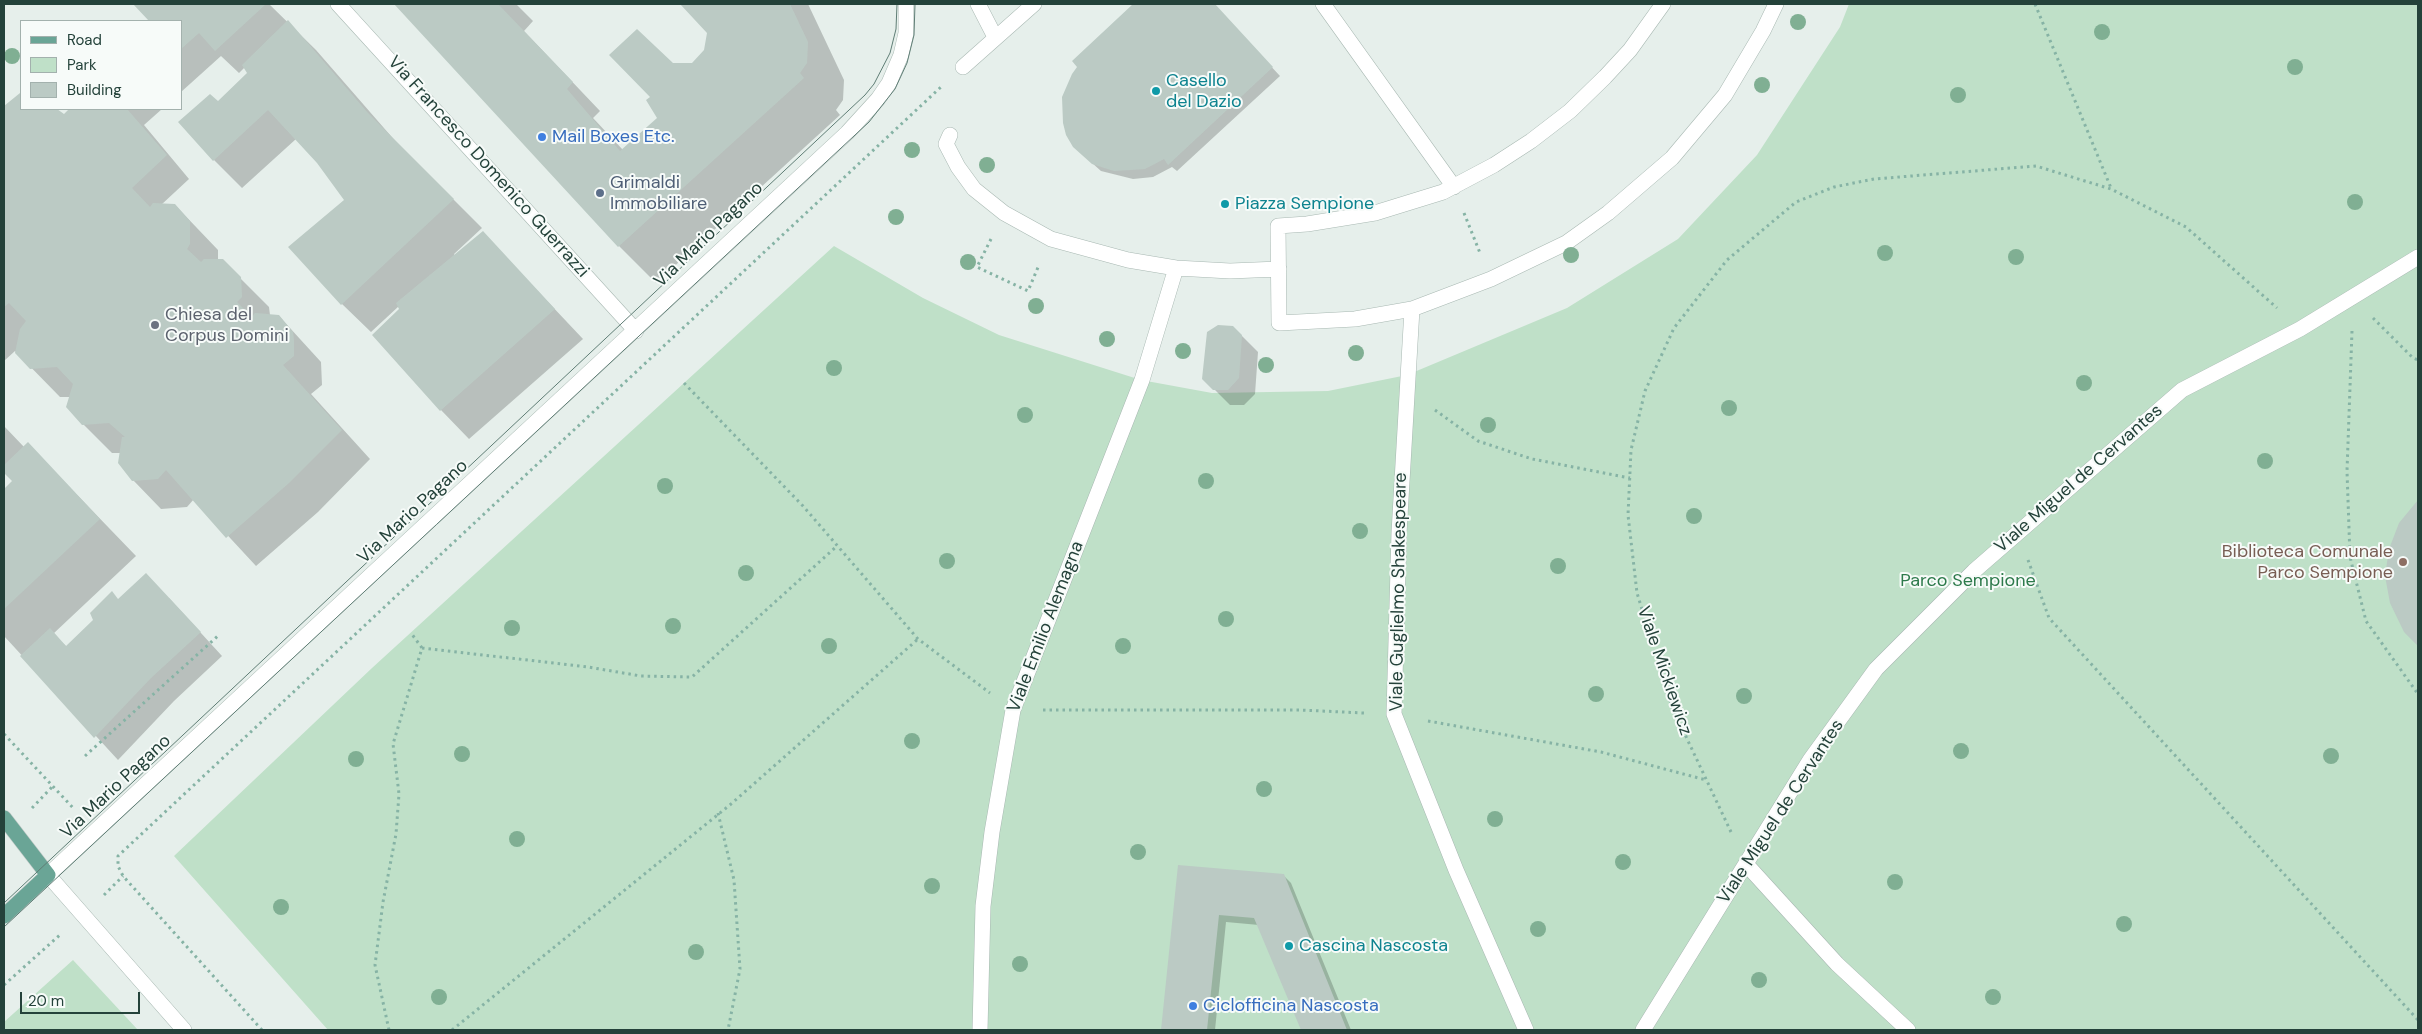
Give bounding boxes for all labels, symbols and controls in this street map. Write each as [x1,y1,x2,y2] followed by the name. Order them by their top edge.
[20,20,182,110] legend
[67,30,102,50] text: Road
[383,52,593,282] street label: Via Francesco Domenico Guerrazzi
[67,55,97,75] text: Park
[1166,70,1242,112] place label: Casello del Dazio
[67,80,122,100] text: Building
[1150,85,1162,97] marker: Casello del Dazio
[552,126,675,148] place label: Mail Boxes Etc.
[536,131,548,143] marker: Mail Boxes Etc.
[610,172,707,214] place label: Grimaldi Immobiliare
[650,178,768,292] street label: Via Mario Pagano
[594,187,606,199] marker: Grimaldi Immobiliare
[1235,193,1374,215] place label: Piazza Sempione
[1219,198,1231,210] marker: Piazza Sempione
[165,304,289,346] place label: Chiesa del Corpus Domini
[149,319,161,331] marker: Chiesa del Corpus Domini
[1991,400,2167,558] street label: Viale Miguel de Cervantes
[353,455,473,569] street label: Via Mario Pagano
[1386,472,1412,712] street label: Viale Guglielmo Shakespeare
[1003,538,1089,716] street label: Viale Emilio Alemagna
[2222,541,2393,584] place label: Biblioteca Comunale Parco Sempione
[2397,556,2409,568] marker: Biblioteca Comunale Parco Sempione
[1900,570,2036,592] park label: Parco Sempione
[1632,604,1696,738] street label: Viale Mickiewicz
[1713,716,1849,908] street label: Viale Miguel de Cervantes
[56,730,176,844] street label: Via Mario Pagano
[1299,935,1448,957] place label: Cascina Nascosta
[1283,940,1295,952] marker: Cascina Nascosta
[22,982,142,1014] scale bar
[28,991,64,1011] text: 20 m
[1203,995,1379,1017] place label: Ciclofficina Nascosta
[1187,1000,1199,1012] marker: Ciclofficina Nascosta

